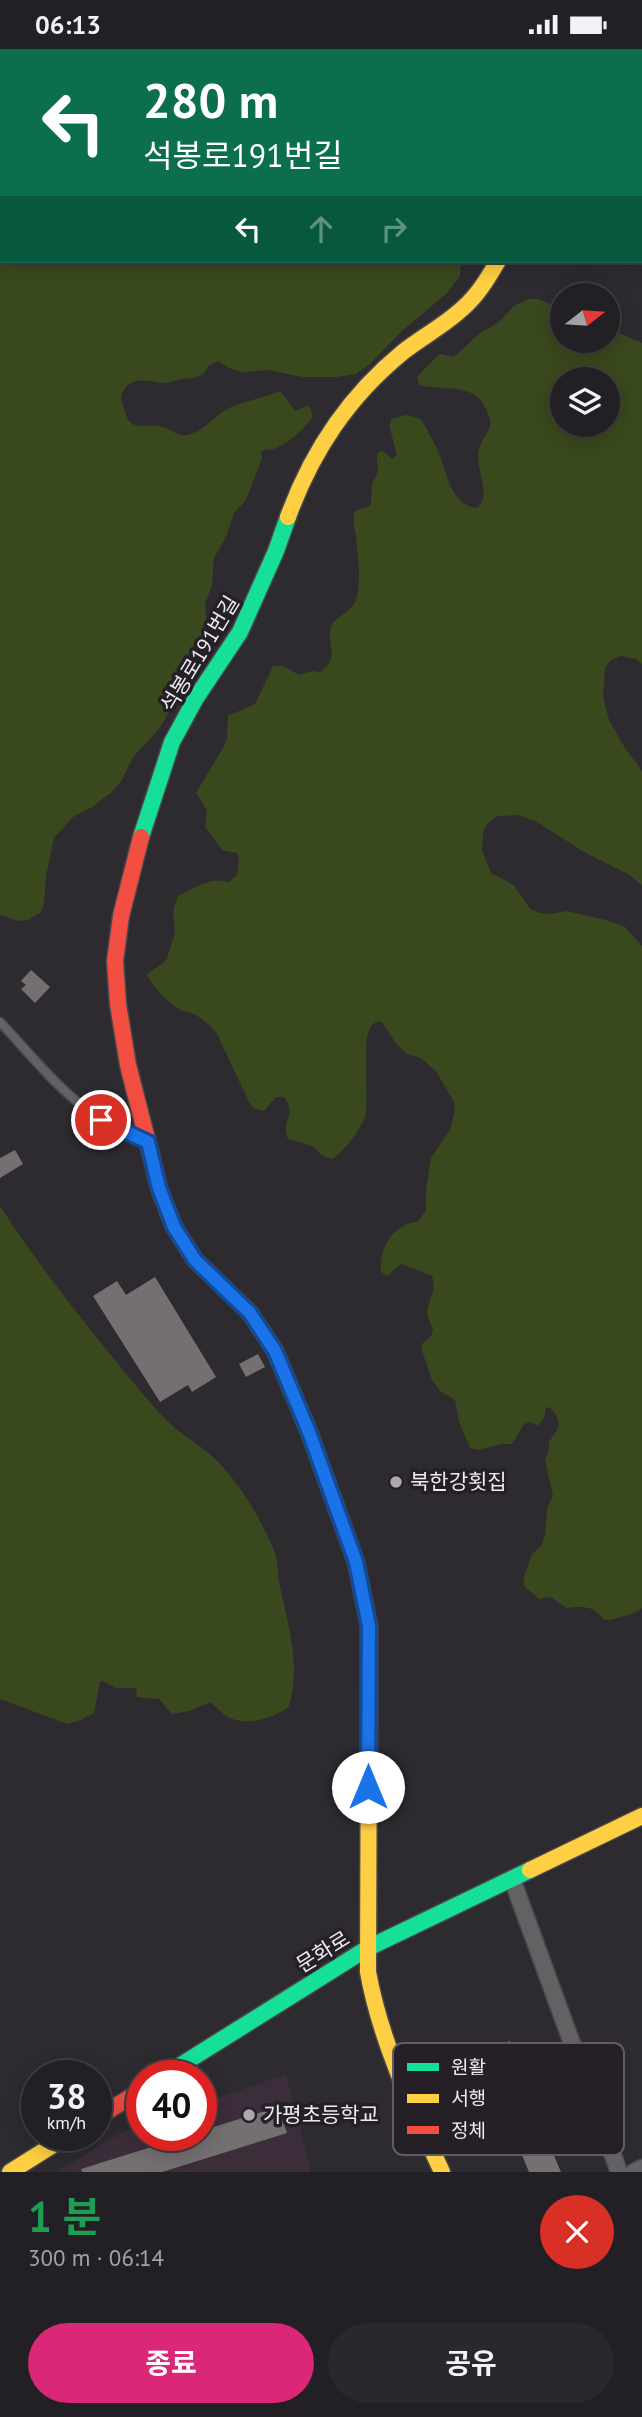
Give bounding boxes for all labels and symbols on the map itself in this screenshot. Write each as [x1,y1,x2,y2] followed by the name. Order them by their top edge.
[550,283,620,353] north arrow
[154,591,245,717] street label: 석봉로191번길
[71,1090,131,1150] pin
[410,1468,507,1495] place label: 북한강횟집
[388,1474,404,1490] marker: 북한강횟집
[331,1750,405,1824] position arrow
[291,1925,354,1978] street label: 문화로
[393,2043,624,2155] legend
[451,2055,486,2079] text: 원활
[126,2060,217,2151] speed limit sign: 40
[451,2086,486,2110] text: 서행
[263,2101,379,2128] place label: 가평초등학교
[241,2107,257,2123] marker: 가평초등학교
[451,2118,486,2142] text: 정체

